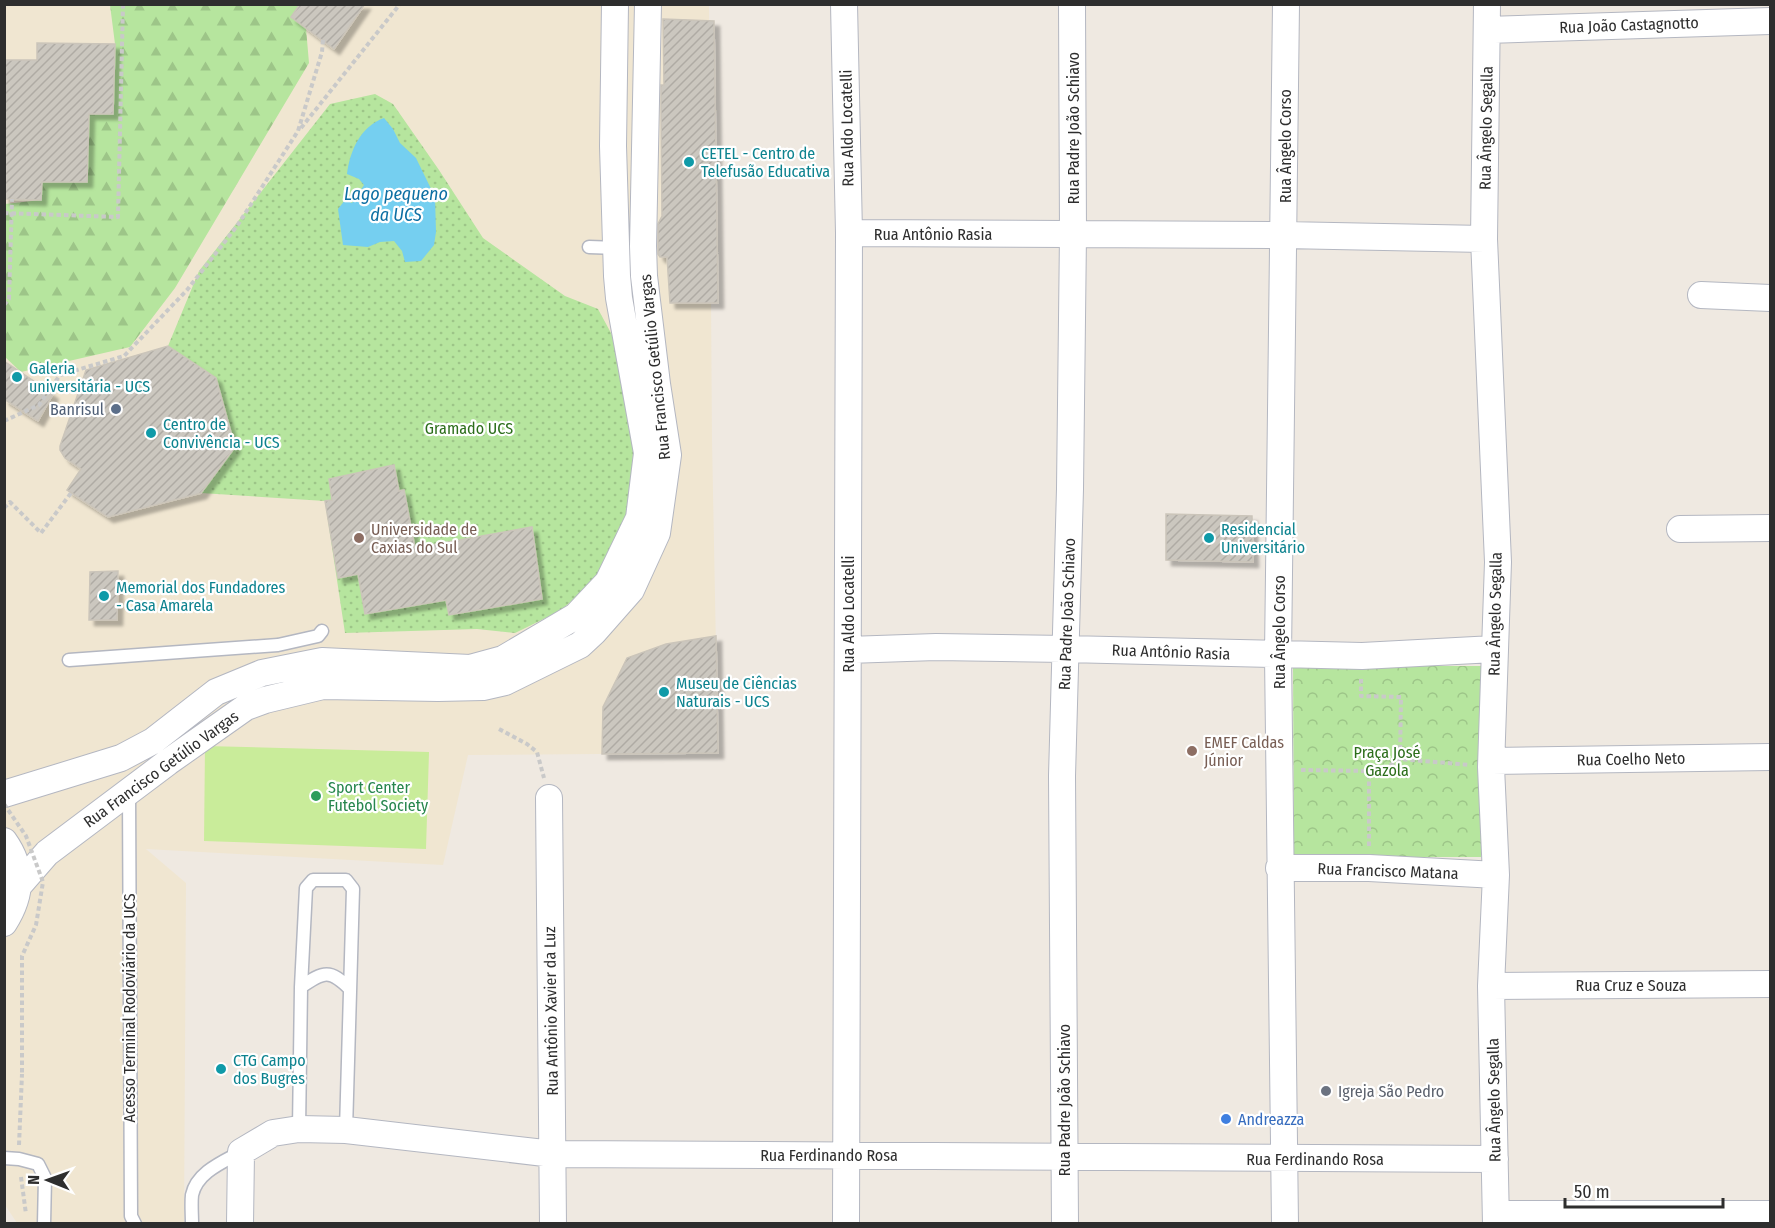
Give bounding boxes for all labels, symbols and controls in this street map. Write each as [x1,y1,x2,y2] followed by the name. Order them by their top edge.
[1559,13,1699,37] street label: Rua João Castagnotto
[1064,52,1083,204] street label: Rua Padre João Schiavo
[1475,66,1497,190] street label: Rua Ângelo Segalla
[836,69,858,187] street label: Rua Aldo Locatelli
[1276,89,1295,203] street label: Rua Ângelo Corso
[701,144,830,181] place label: CETEL - Centro de Telefusão Educativa
[682,155,696,169] marker: CETEL - Centro de Telefusão Educativa
[344,183,448,226] water label: Lago pequeno da UCS
[874,225,992,244] street label: Rua Antônio Rasia
[636,273,674,461] street label: Rua Francisco Getúlio Vargas
[29,359,150,396] place label: Galeria universitária - UCS
[10,370,24,384] marker: Galeria universitária - UCS
[50,400,104,419] place label: Banrisul
[109,402,123,416] marker: Banrisul
[163,415,280,452] place label: Centro de Convivência - UCS
[425,419,513,438] park label: Gramado UCS
[144,426,158,440] marker: Centro de Convivência - UCS
[371,520,477,557] place label: Universidade de Caxias do Sul
[1221,520,1305,557] place label: Residencial Universitário
[352,531,366,545] marker: Universidade de Caxias do Sul
[1202,531,1216,545] marker: Residencial Universitário
[1055,538,1079,690] street label: Rua Padre João Schiavo
[1484,552,1506,676] street label: Rua Ângelo Segalla
[839,555,858,673] street label: Rua Aldo Locatelli
[1270,575,1289,689] street label: Rua Ângelo Corso
[116,578,286,615] place label: Memorial dos Fundadores - Casa Amarela
[97,589,111,603] marker: Memorial dos Fundadores - Casa Amarela
[1111,640,1231,664] street label: Rua Antônio Rasia
[676,674,797,711] place label: Museu de Ciências Naturais - UCS
[657,685,671,699] marker: Museu de Ciências Naturais - UCS
[80,706,242,832] street label: Rua Francisco Getúlio Vargas
[1204,733,1284,770] place label: EMEF Caldas Júnior
[1354,743,1420,780] park label: Praça José Gazola
[1185,744,1199,758] marker: EMEF Caldas Júnior
[1576,749,1686,769] street label: Rua Coelho Neto
[328,778,429,815] place label: Sport Center Futebol Society
[309,789,323,803] marker: Sport Center Futebol Society
[1317,859,1459,883] street label: Rua Francisco Matana
[120,893,139,1123] street label: Acesso Terminal Rodoviário da UCS
[540,926,562,1096] street label: Rua Antônio Xavier da Luz
[1576,976,1687,995] street label: Rua Cruz e Souza
[1055,1024,1074,1176] street label: Rua Padre João Schiavo
[1483,1038,1505,1162] street label: Rua Ângelo Segalla
[233,1051,306,1088] place label: CTG Campo dos Bugres
[214,1062,228,1076] marker: CTG Campo dos Bugres
[1338,1082,1444,1101] place label: Igreja São Pedro
[1319,1084,1333,1098] marker: Igreja São Pedro
[1238,1110,1305,1129] place label: Andreazza
[1219,1112,1233,1126] marker: Andreazza
[760,1146,898,1165] street label: Rua Ferdinando Rosa
[18,1150,78,1210] north arrow
[1246,1150,1384,1169] street label: Rua Ferdinando Rosa
[1565,1171,1722,1209] scale bar
[24,1175,43,1185] text: N
[1574,1181,1610,1203] text: 50 m

